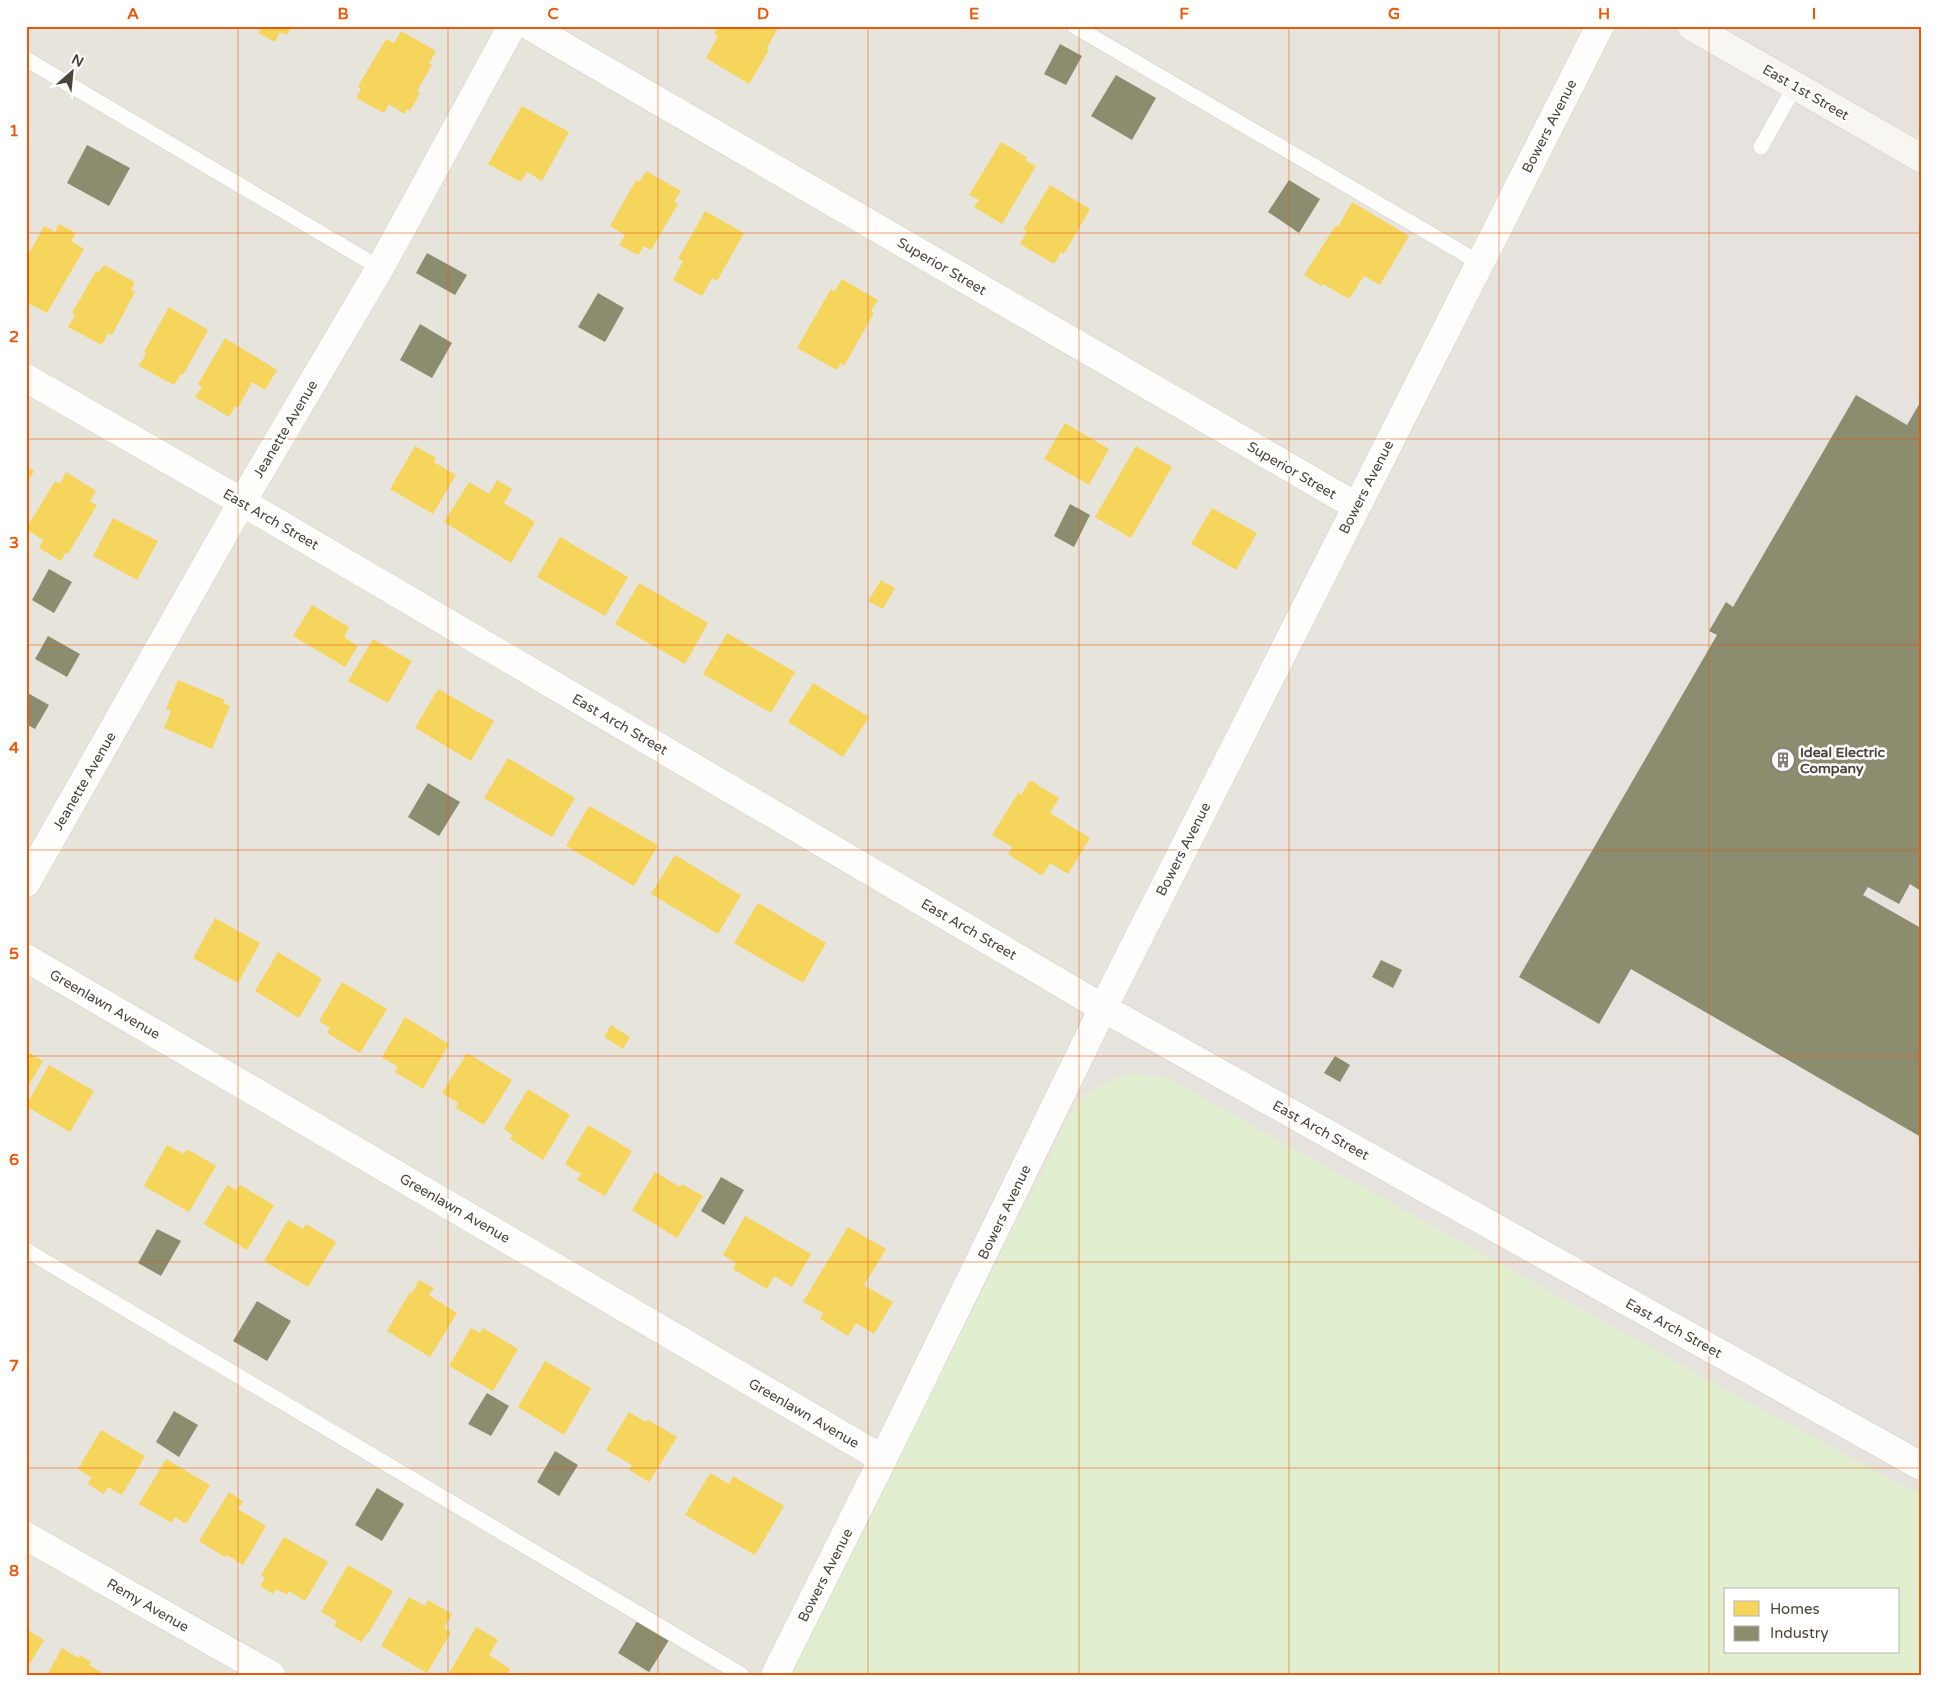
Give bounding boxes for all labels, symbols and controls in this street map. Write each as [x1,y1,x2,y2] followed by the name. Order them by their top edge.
[127,4,139,24] text: A
[337,4,349,24] text: B
[547,4,559,24] text: C
[757,4,769,24] text: D
[969,4,979,24] text: E
[1179,4,1189,24] text: F
[1388,4,1400,24] text: G
[1598,4,1610,24] text: H
[1812,4,1816,24] text: I
[48,48,98,98] north arrow
[69,51,87,71] text: N
[1760,61,1852,124] street label: East 1st Street
[1519,77,1580,176] street label: Bowers Avenue
[9,121,19,141] text: 1
[894,234,990,299] street label: Superior Street
[9,327,19,347] text: 2
[250,377,321,481] street label: Jeanette Avenue
[1244,438,1340,503] street label: Superior Street
[1336,438,1397,537] street label: Bowers Avenue
[220,485,322,554] street label: East Arch Street
[9,533,19,553] text: 3
[569,690,671,759] street label: East Arch Street
[49,729,120,834] street label: Jeanette Avenue
[9,738,19,758] text: 4
[1800,744,1886,777] place label: Ideal Electric Company
[1770,747,1796,773] building icon: Ideal Electric Company
[1153,800,1214,899] street label: Bowers Avenue
[918,895,1020,964] street label: East Arch Street
[9,944,19,964] text: 5
[46,966,163,1043] street label: Greenlawn Avenue
[1270,1097,1372,1164] street label: East Arch Street
[9,1150,19,1170] text: 6
[974,1162,1035,1262] street label: Bowers Avenue
[396,1170,513,1247] street label: Greenlawn Avenue
[1623,1295,1725,1362] street label: East Arch Street
[9,1356,19,1376] text: 7
[745,1375,862,1452] street label: Greenlawn Avenue
[795,1526,856,1625] street label: Bowers Avenue
[9,1561,19,1581] text: 8
[104,1575,192,1636] street label: Remy Avenue
[1724,1588,1900,1654] legend
[1770,1600,1820,1618] text: Homes
[1770,1624,1829,1642] text: Industry

